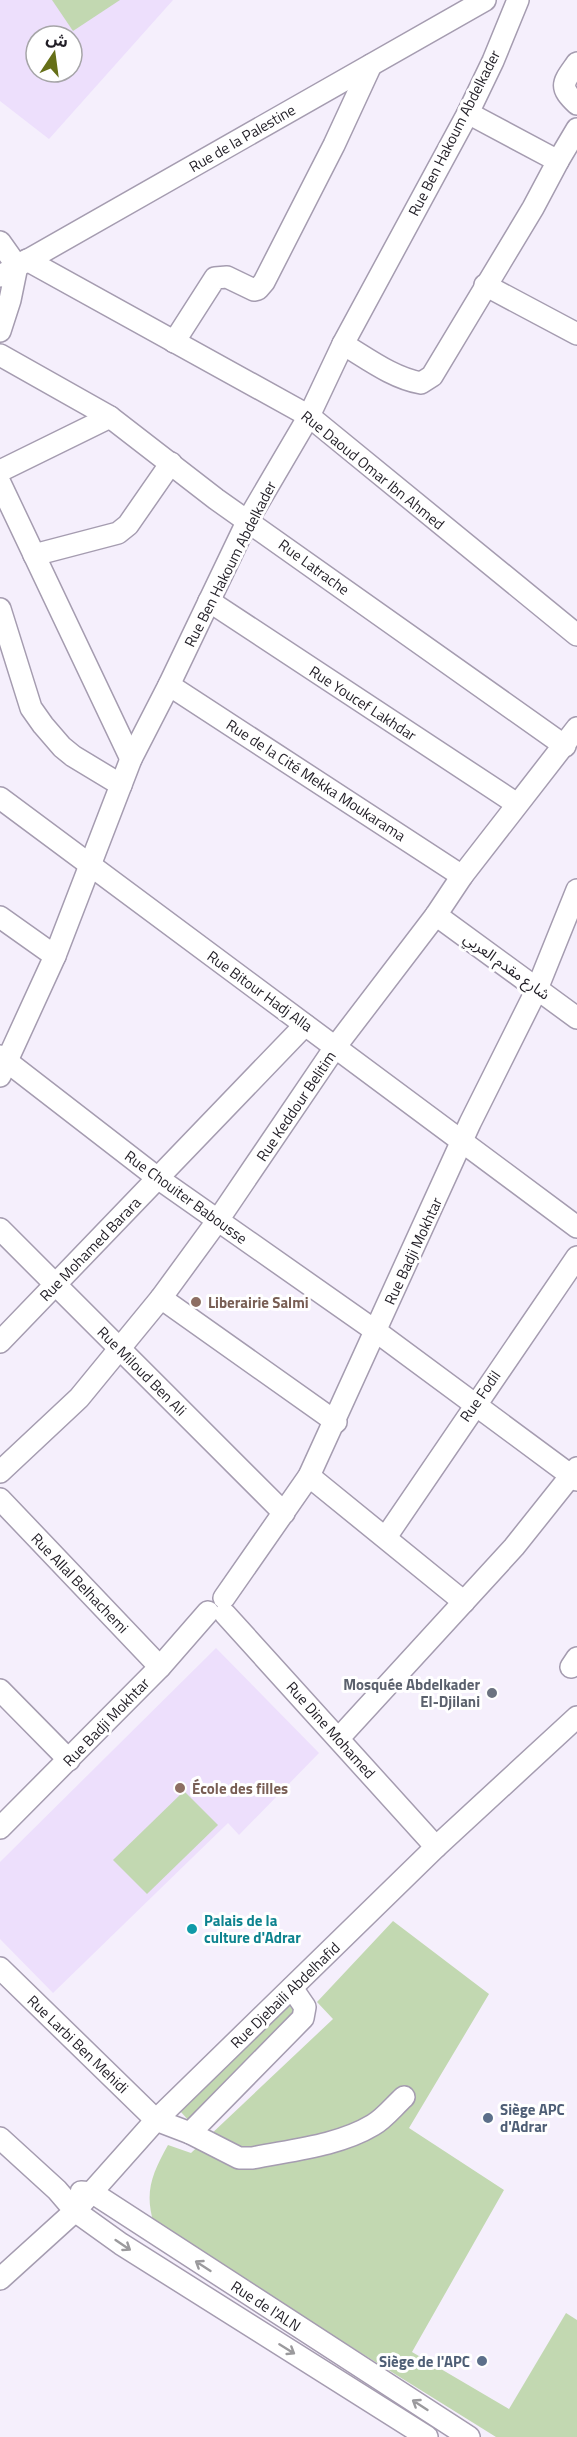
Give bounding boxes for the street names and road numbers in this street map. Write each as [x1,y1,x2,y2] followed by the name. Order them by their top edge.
[402,46,506,220] street label: Rue Ben Hakoum Abdelkader
[184,98,300,178] street label: Rue de la Palestine
[296,405,450,535] street label: Rue Daoud Omar Ibn Ahmed
[178,477,282,651] street label: Rue Ben Hakoum Abdelkader
[274,533,354,601] street label: Rue Latrache
[305,660,421,746] street label: Rue Youcef Lakhdar
[222,713,411,847] street label: Rue de la Cité Mekka Moukarama
[458,927,555,1006] street label: شارع مقدم العربي
[202,945,318,1038] street label: Rue Bitour Hadj Alla
[250,1046,342,1166] street label: Rue Keddour Belitim
[120,1145,252,1249] street label: Rue Chouiter Babousse
[34,1191,146,1306] street label: Rue Mohamed Barara
[378,1193,448,1309] street label: Rue Badji Mokhtar
[92,1321,192,1421] street label: Rue Miloud Ben Ali
[454,1366,506,1426] street label: Rue Fodil
[26,1528,134,1638] street label: Rue Allal Belhachemi
[57,1672,155,1772] street label: Rue Badji Mokhtar
[281,1676,381,1784] street label: Rue Dine Mohamed
[225,1936,345,2054] street label: Rue Djebaili Abdelhafid
[22,1989,134,2099] street label: Rue Larbi Ben Mehidi
[227,2275,305,2337] street label: Rue de l'ALN

